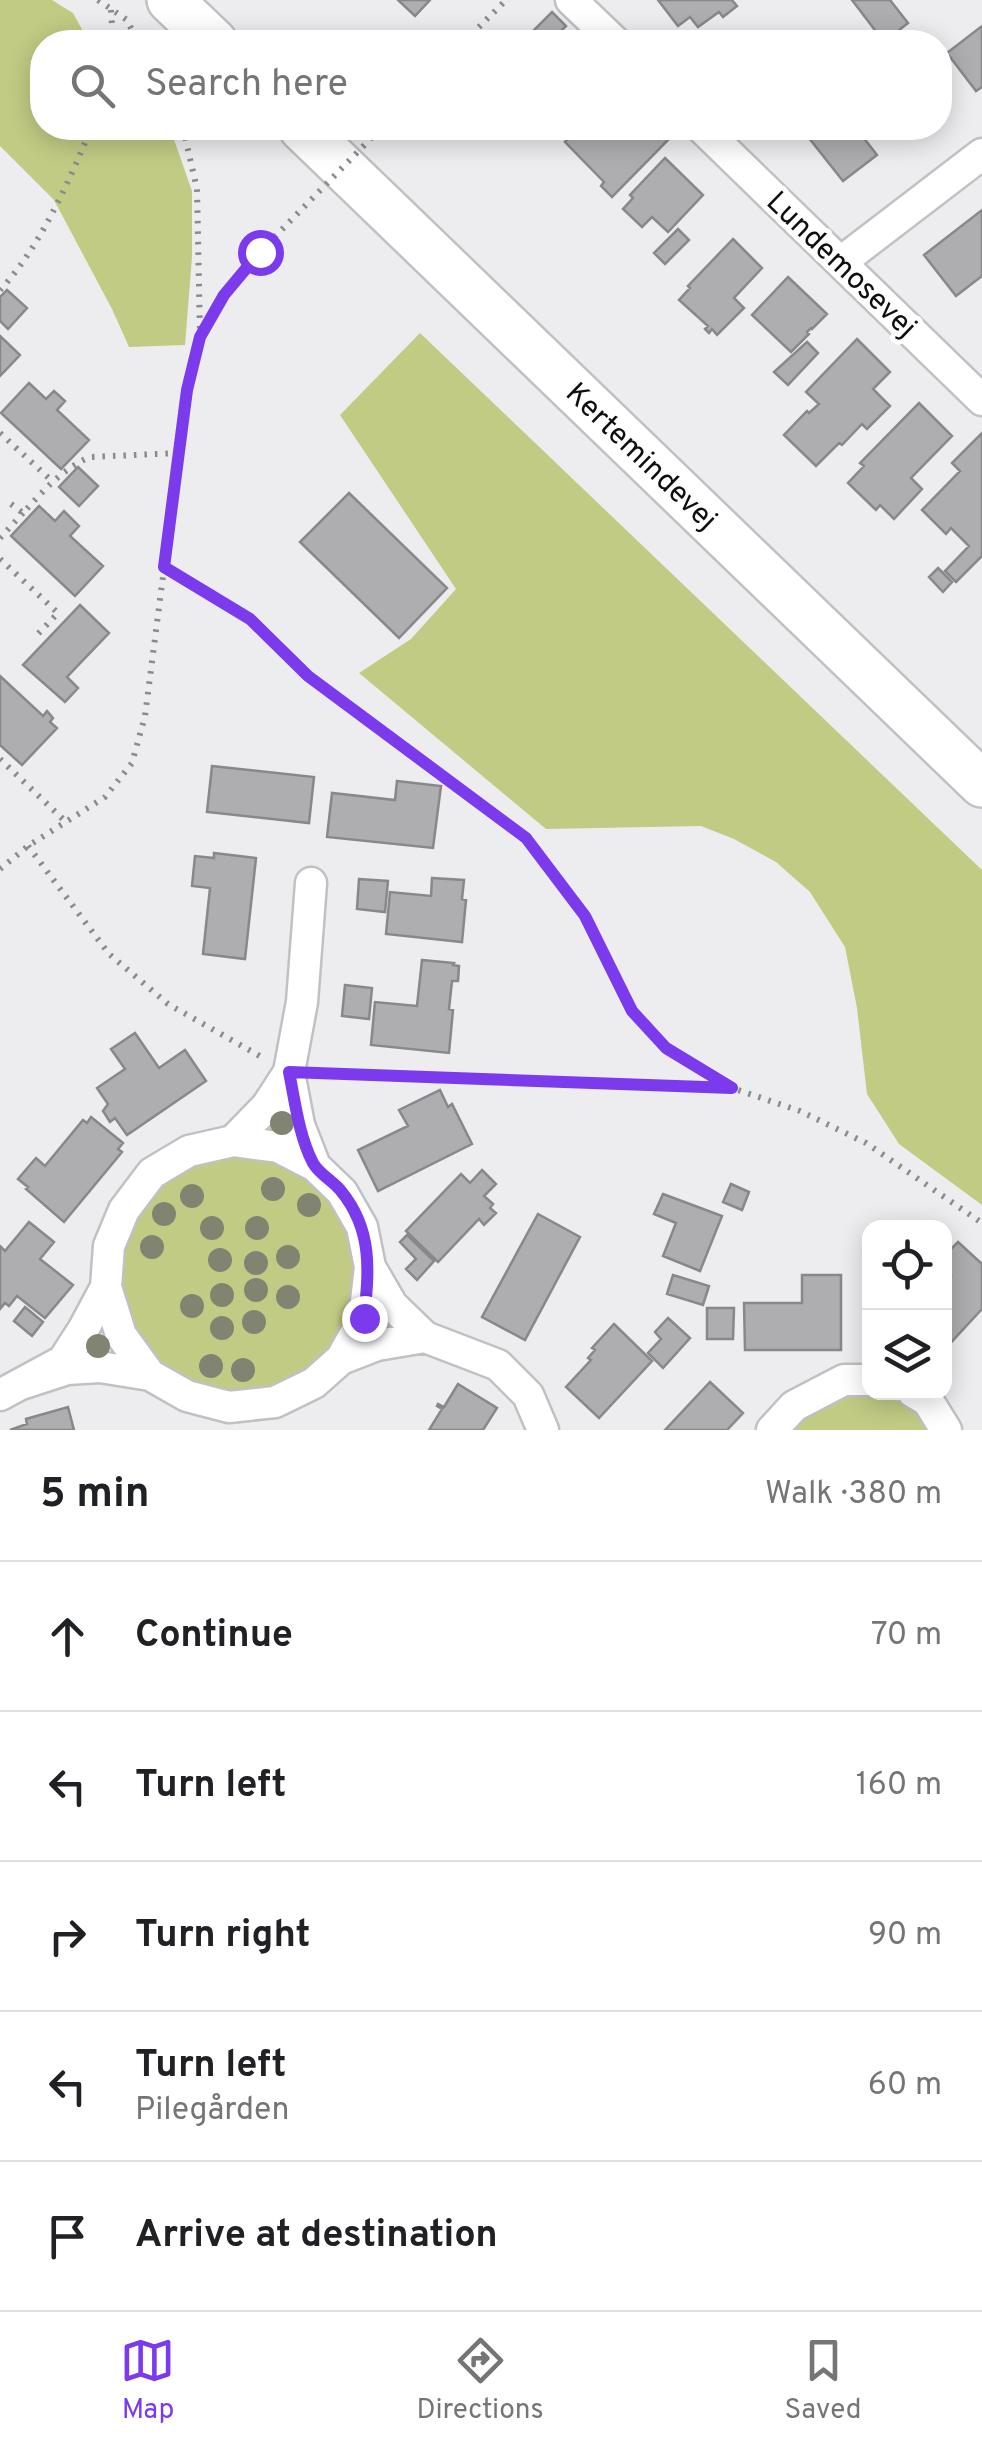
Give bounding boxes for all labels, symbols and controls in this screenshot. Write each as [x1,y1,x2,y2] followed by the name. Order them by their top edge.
[30,30,952,140] search box
[65,58,120,113] icon: search
[145,61,348,110] text: Search here
[757,185,923,347] street label: Lundemosevej
[238,230,284,276] route start
[557,376,724,539] street label: Kertemindevej
[862,1220,952,1400] map controls
[862,1220,952,1310] button: locate
[342,1296,388,1342] route end
[862,1310,952,1400] button: layers
[40,1469,150,1522] text: 5 min
[765,1475,942,1515] text: Walk · 380 m
[40,1609,95,1664] icon: ahead
[135,1612,293,1661] text: Continue
[871,1616,942,1656] text: 70 m
[40,1759,95,1814] icon: left
[135,1762,287,1811] text: Turn left
[856,1766,942,1806] text: 160 m
[40,1909,95,1964] icon: right
[135,1912,310,1961] text: Turn right
[868,1916,942,1956] text: 90 m
[135,2042,287,2091] text: Turn left
[40,2059,95,2114] icon: left
[868,2066,942,2106] text: 60 m
[135,2091,290,2131] text: Pilegården
[40,2209,95,2264] icon: arrive
[135,2212,498,2261] text: Arrive at destination
[120,2333,175,2429] tab: Map
[416,2333,544,2429] tab: Directions
[785,2333,862,2429] tab: Saved

